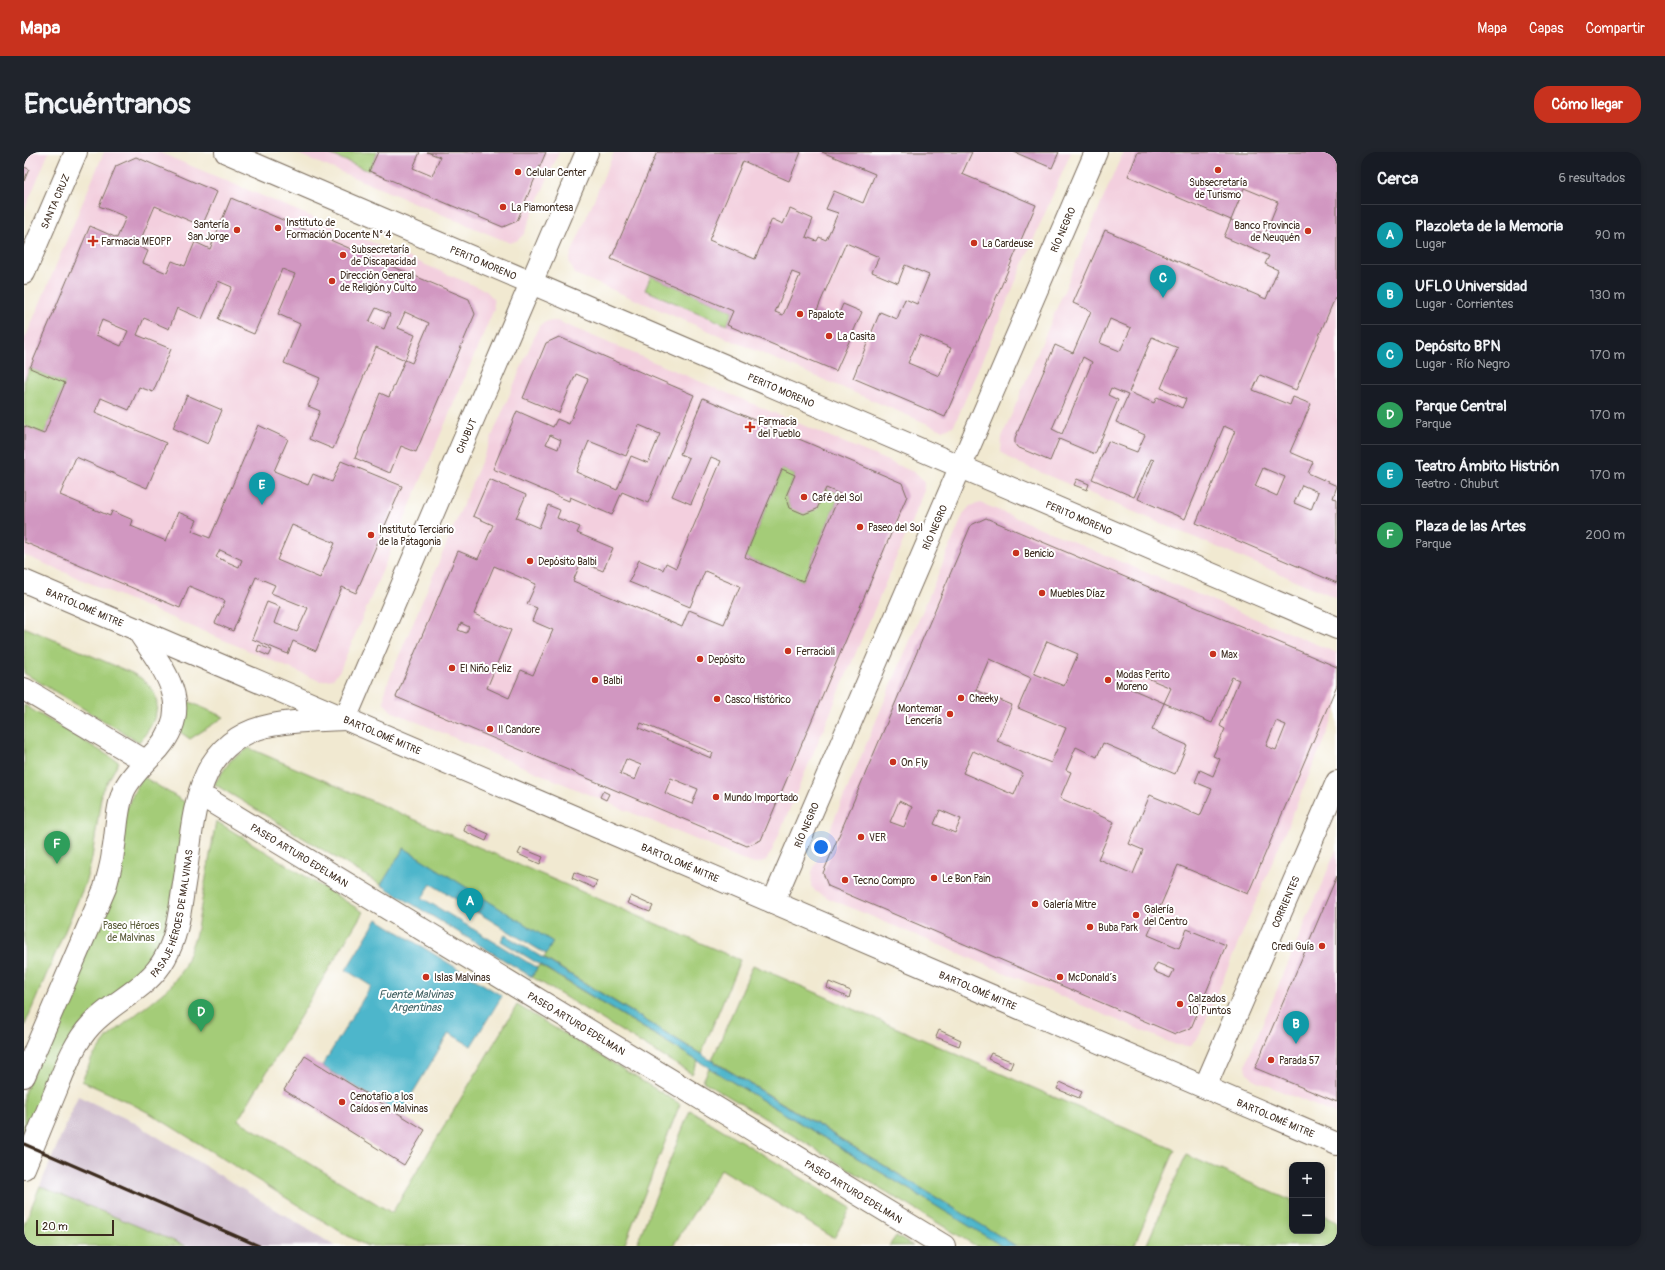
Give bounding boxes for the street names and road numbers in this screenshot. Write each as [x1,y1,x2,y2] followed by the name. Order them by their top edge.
[39,172,73,231] street label: SANTA CRUZ
[1048,206,1078,254] street label: RÍO NEGRO
[448,244,518,283] street label: PERITO MORENO
[746,371,816,410] street label: PERITO MORENO
[454,416,480,456] street label: CHUBUT
[1043,499,1114,538] street label: PERITO MORENO
[920,503,950,552] street label: RÍO NEGRO
[44,586,125,630] street label: BARTOLOMÉ MITRE
[341,714,423,758] street label: BARTOLOMÉ MITRE
[792,801,822,850] street label: RÍO NEGRO
[248,822,350,890] street label: PASEO ARTURO EDELMAN
[639,841,721,885] street label: BARTOLOMÉ MITRE
[148,849,196,980] street label: PASAJE HÉROES DE MALVINAS
[1270,874,1303,930] street label: CORRIENTES
[937,969,1018,1013] street label: BARTOLOMÉ MITRE
[525,990,627,1058] street label: PASEO ARTURO EDELMAN
[1235,1097,1316,1141] street label: BARTOLOMÉ MITRE
[802,1158,904,1226] street label: PASEO ARTURO EDELMAN

